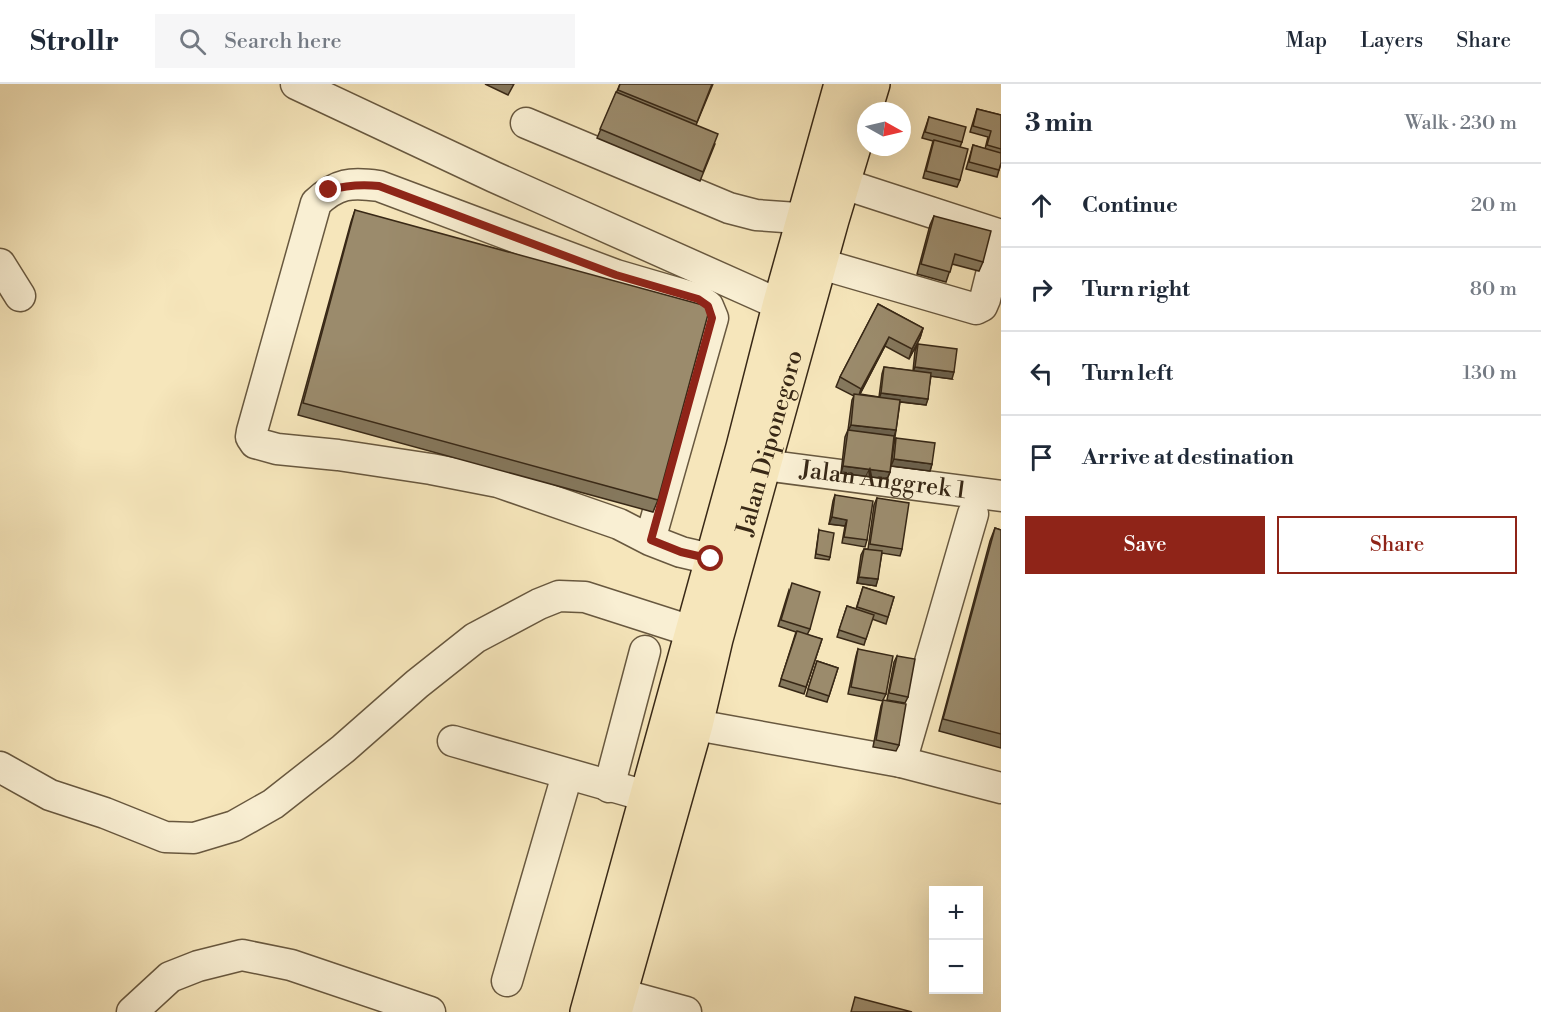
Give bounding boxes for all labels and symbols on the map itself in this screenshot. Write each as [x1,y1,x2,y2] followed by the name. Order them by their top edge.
[857,102,911,156] north arrow
[315,176,341,202] route end
[730,347,810,540] street label: Jalan Diponegoro
[797,455,968,506] street label: Jalan Anggrek 1
[697,545,723,571] route start

